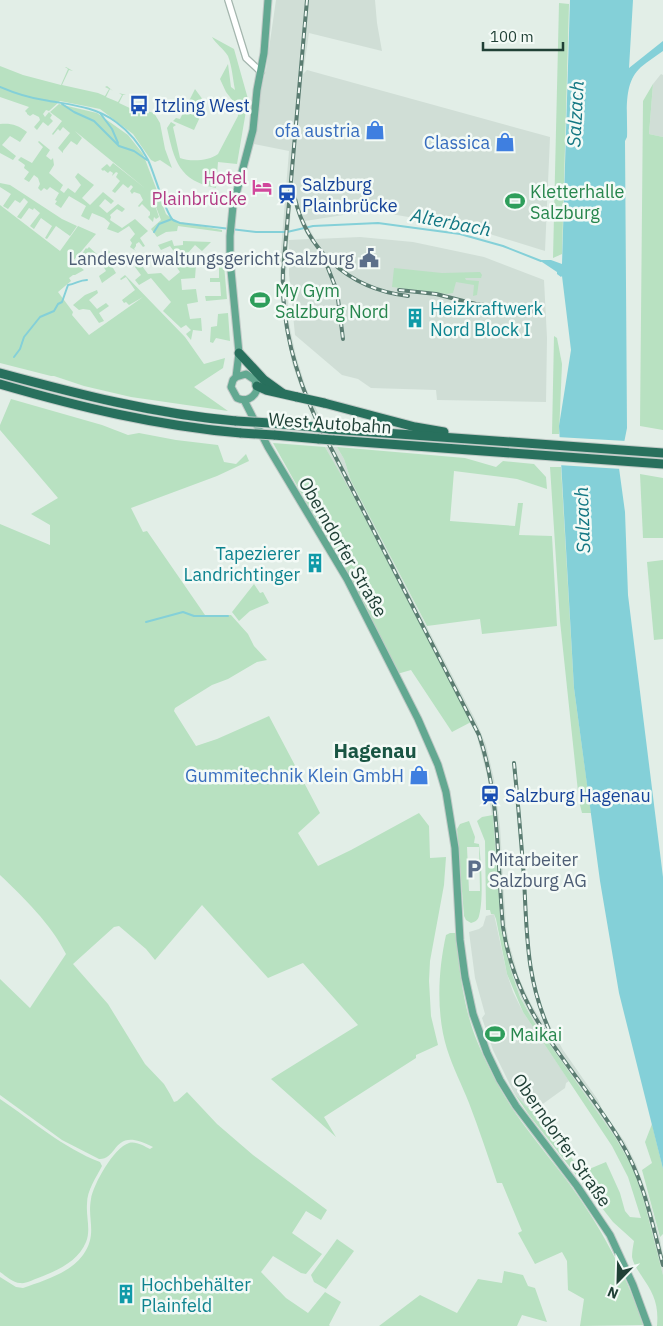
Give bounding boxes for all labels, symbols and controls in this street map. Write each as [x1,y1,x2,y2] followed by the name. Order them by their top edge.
[483,20,563,52] scale bar
[490,27,534,46] text: 100 m
[561,80,589,148] water label: Salzach
[128,94,150,116] bus stop icon: Itzling West
[154,94,250,117] place label: Itzling West
[275,119,360,142] place label: ofa austria
[364,119,386,141] shop icon: ofa austria
[424,131,490,154] place label: Classica
[494,131,516,153] shop icon: Classica
[151,166,247,210] place label: Hotel Plainbrücke
[302,173,398,217] place label: Salzburg Plainbrücke
[251,176,273,198] hotel icon: Hotel Plainbrücke
[530,180,625,224] place label: Kletterhalle Salzburg
[276,183,298,205] station icon: Salzburg Plainbrücke
[504,190,526,212] sports icon: Kletterhalle Salzburg
[408,202,493,242] water label: Alterbach
[68,247,354,270] place label: Landesverwaltungsgericht Salzburg
[358,247,380,269] public building icon: Landesverwaltungsgericht Salzburg
[275,279,389,323] place label: My Gym Salzburg Nord
[249,289,271,311] sports icon: My Gym Salzburg Nord
[430,297,543,341] place label: Heizkraftwerk Nord Block I
[404,307,426,329] building icon: Heizkraftwerk Nord Block I
[268,407,392,439] street label: West Autobahn
[294,473,392,621] street label: Oberndorfer Straße
[569,486,595,554] water label: Salzach
[183,542,300,586] place label: Tapezierer Landrichtinger
[304,552,326,574] building icon: Tapezierer Landrichtinger
[333,737,417,764] district label: Hagenau
[185,764,404,787] place label: Gummitechnik Klein GmbH
[408,764,430,786] shop icon: Gummitechnik Klein GmbH
[479,784,501,806] station icon: Salzburg Hagenau
[505,784,651,807] place label: Salzburg Hagenau
[489,848,587,892] place label: Mitarbeiter Salzburg AG
[463,858,485,880] parking icon: Mitarbeiter Salzburg AG
[484,1023,506,1045] sports icon: Maikai
[510,1023,562,1046] place label: Maikai
[507,1069,617,1211] street label: Oberndorfer Straße
[593,1256,643,1306] north arrow
[141,1273,251,1317] place label: Hochbehälter Plainfeld
[115,1283,137,1305] building icon: Hochbehälter Plainfeld
[605,1283,621,1303] text: N

